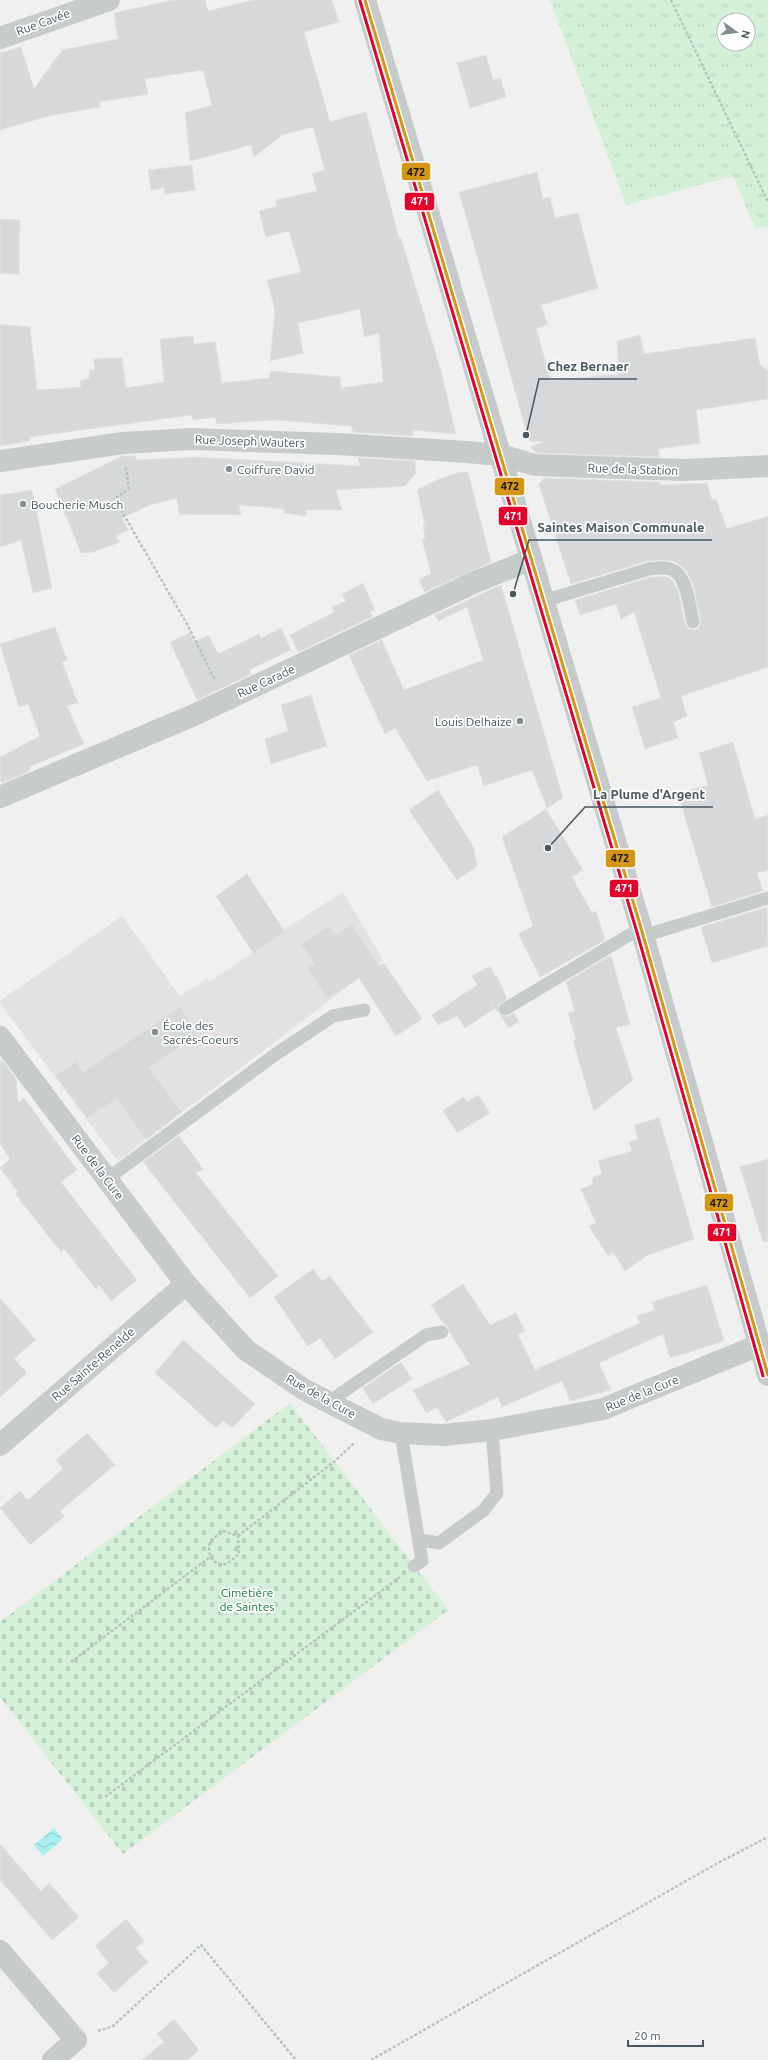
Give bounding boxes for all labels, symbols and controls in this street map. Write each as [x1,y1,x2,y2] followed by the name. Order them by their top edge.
[14,6,72,38] street label: Rue Cavée
[716,12,756,52] north arrow
[739,29,753,40] text: N
[401,162,431,181] line badge: 472
[407,166,425,178] text: 472
[404,192,435,211] line badge: 471
[411,195,429,207] text: 471
[539,354,637,379] callout: Chez Bernaer
[547,359,630,373] text: Chez Bernaer
[195,433,305,449] street label: Rue Joseph Wauters
[587,461,679,477] street label: Rue de la Station
[237,463,315,476] place label: Coiffure David
[224,464,234,474] marker: Coiffure David
[494,477,525,496] line badge: 472
[501,480,519,492] text: 472
[31,498,123,511] place label: Boucherie Musch
[18,499,28,509] marker: Boucherie Musch
[498,506,528,526] line badge: 471
[504,510,522,522] text: 471
[529,515,712,540] callout: Saintes Maison Communale
[538,520,704,534] text: Saintes Maison Communale
[235,662,297,700] street label: Rue Carade
[435,715,512,728] place label: Louis Delhaize
[515,716,525,726] marker: Louis Delhaize
[585,782,713,807] callout: La Plume d'Argent
[593,787,705,801] text: La Plume d'Argent
[605,849,636,868] line badge: 472
[611,852,629,864] text: 472
[609,879,639,898] line badge: 471
[615,882,633,894] text: 471
[163,1019,239,1046] place label: École des Sacrés-Coeurs
[150,1027,160,1037] marker: École des Sacrés-Coeurs
[70,1132,126,1202] street label: Rue de la Cure
[704,1193,734,1212] line badge: 472
[710,1197,728,1209] text: 472
[707,1223,737,1242] line badge: 471
[713,1226,731,1238] text: 471
[49,1325,137,1403] street label: Rue Sainte-Renelde
[284,1372,358,1420] street label: Rue de la Cure
[604,1372,680,1414] street label: Rue de la Cure
[219,1586,275,1613] park label: Cimetière de Saintes
[628,2022,703,2048] scale bar
[634,2029,661,2042] text: 20 m

